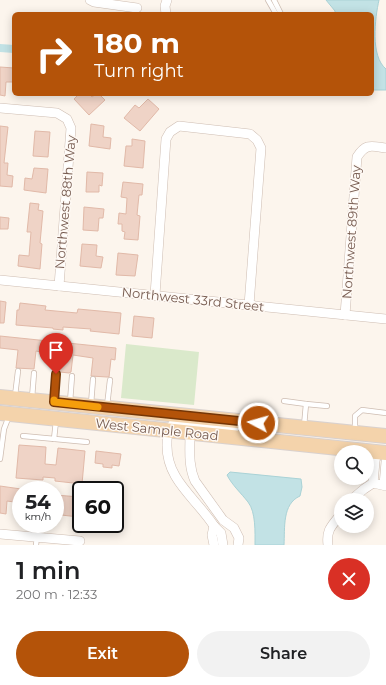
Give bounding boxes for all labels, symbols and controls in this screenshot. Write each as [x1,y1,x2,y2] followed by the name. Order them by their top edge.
[94,26,180,60] text: 180 m
[28,28,80,80] icon: right
[94,60,184,82] text: Turn right
[51,133,79,270] street label: Northwest 88th Way
[338,164,364,299] street label: Northwest 89th Way
[121,284,265,314] street label: Northwest 33rd Street
[39,333,73,374] pin
[45,339,67,361] icon: arrive
[237,402,279,444] position arrow
[95,415,219,443] street label: West Sample Road
[334,445,374,533] map controls
[334,445,374,485] button: search
[72,481,124,533] speed limit sign: 60
[25,490,51,514] text: 54
[334,493,374,533] button: layers
[25,510,51,523] text: km/h
[16,556,80,585] text: 1 min
[328,558,370,600] button: close
[16,586,97,602] text: 200 m · 12:33
[16,631,189,677] button: Exit
[197,631,370,677] button: Share

